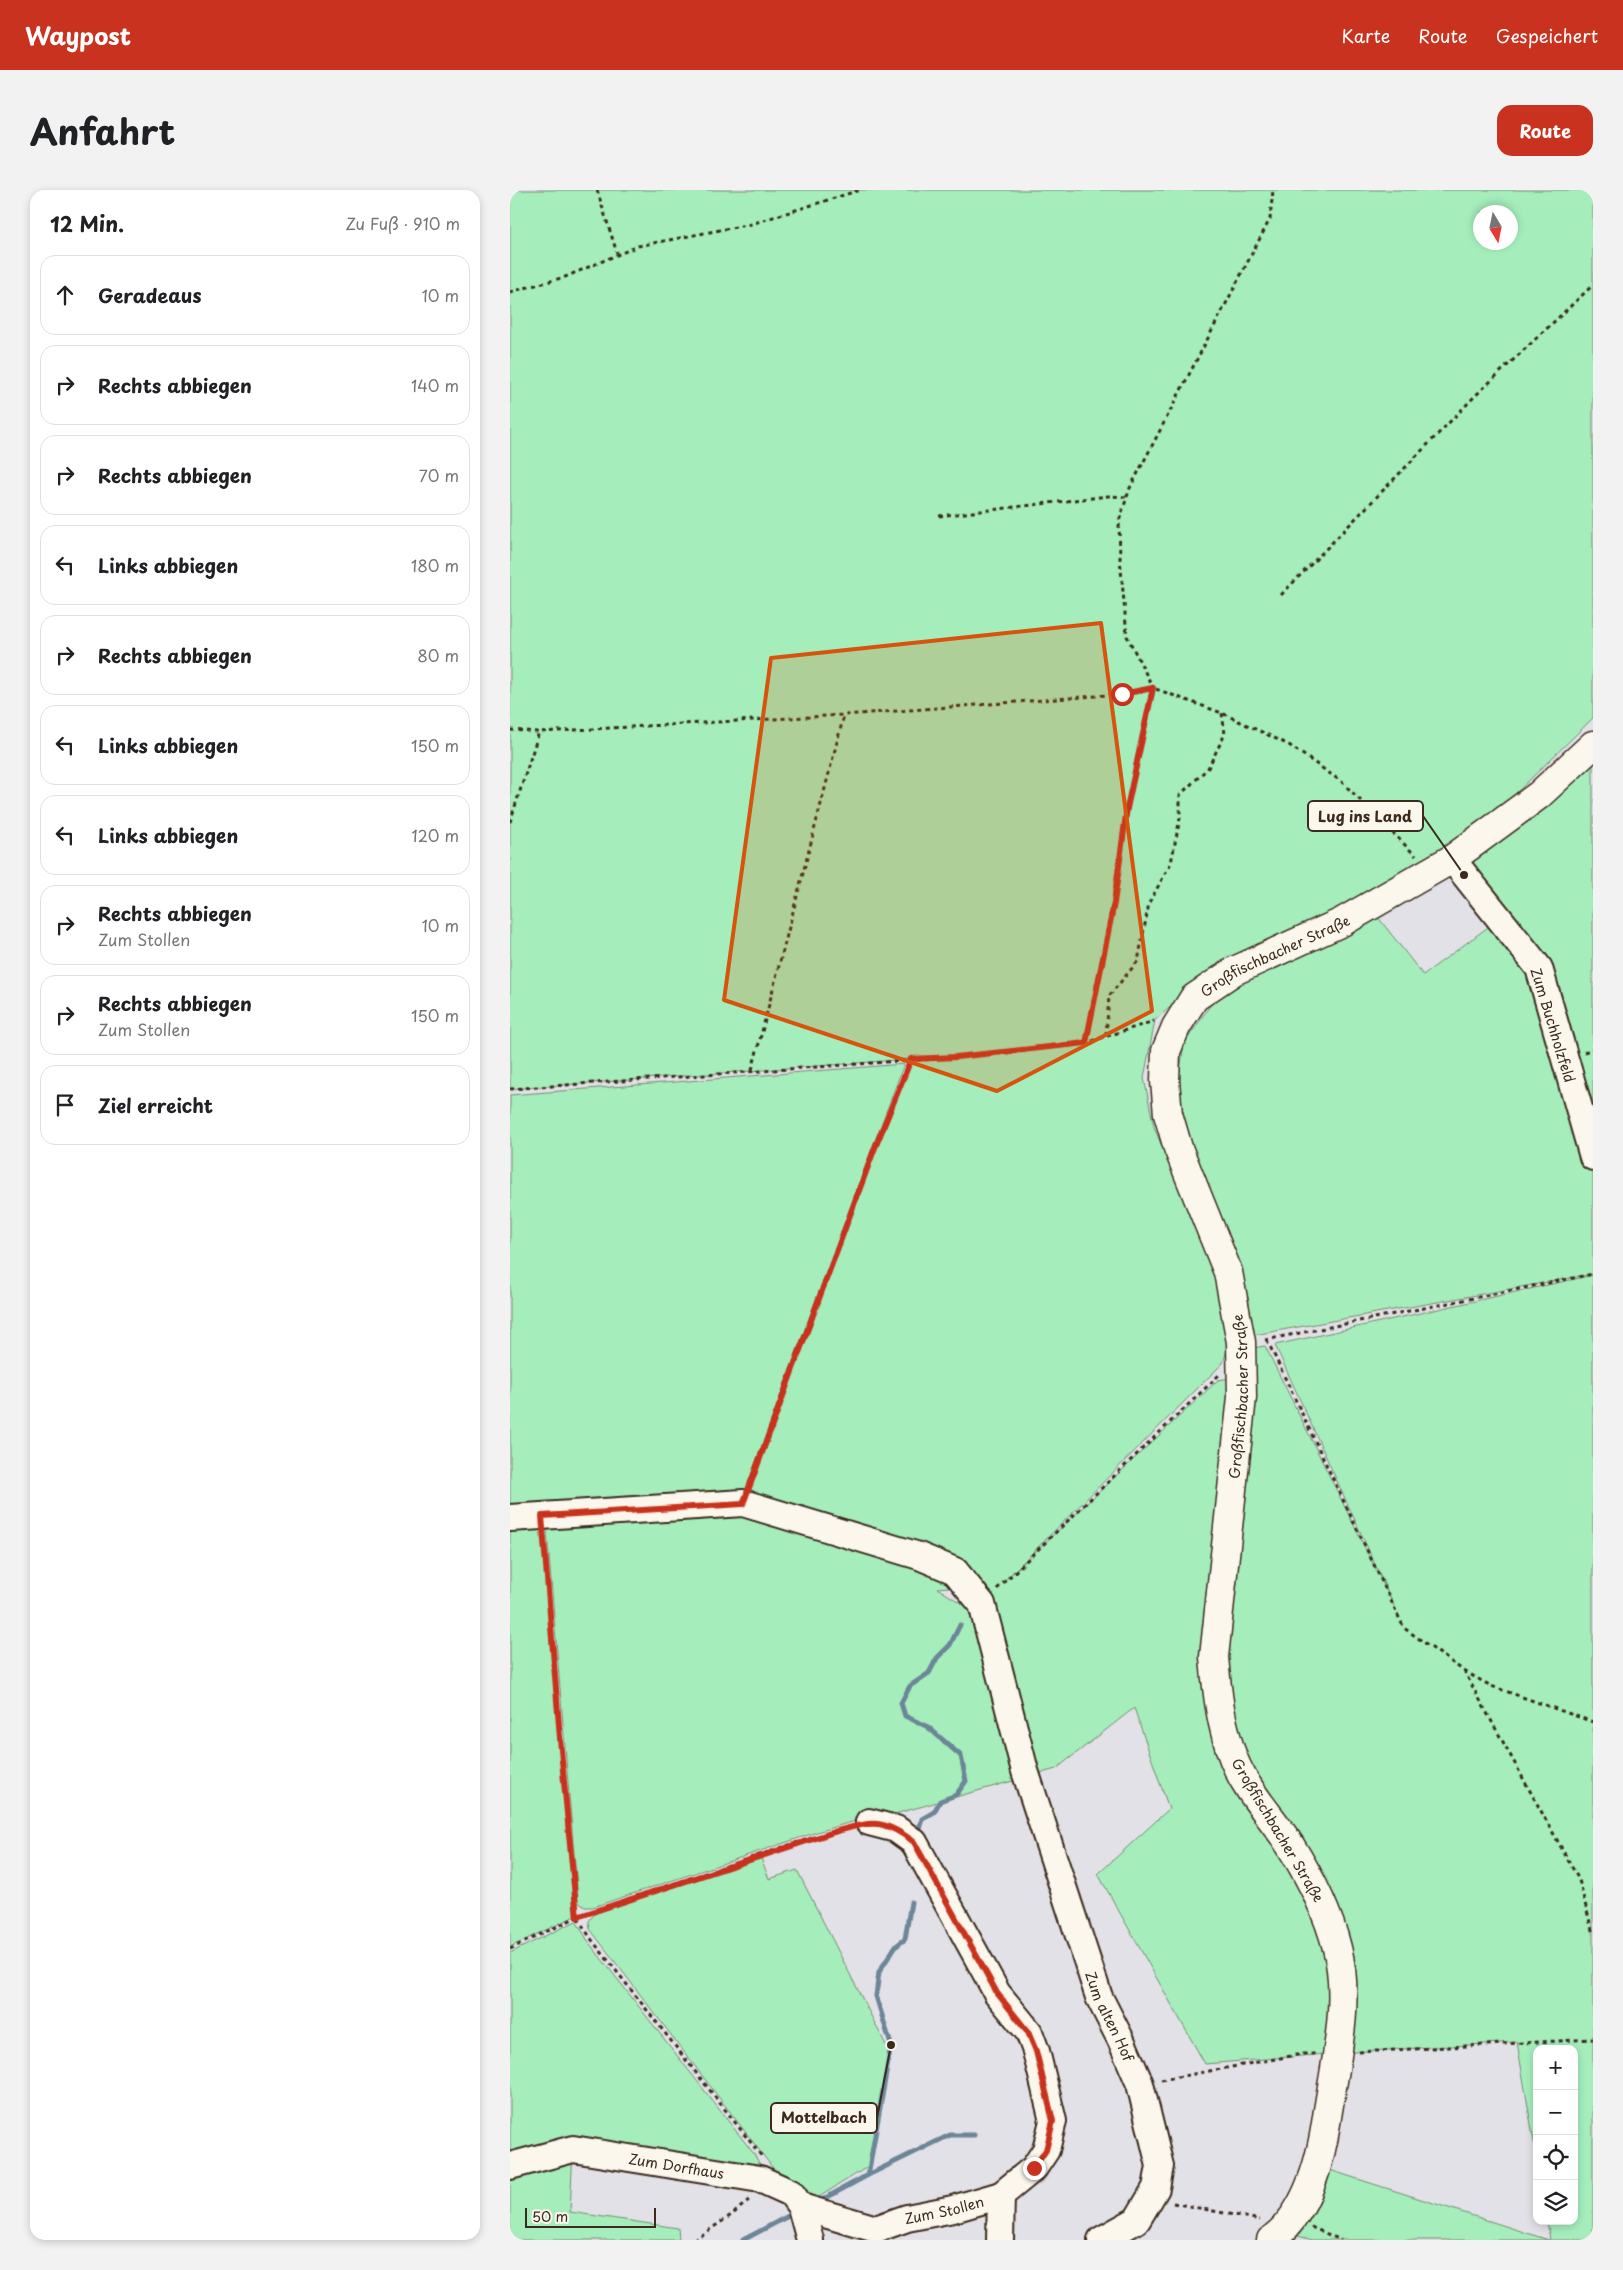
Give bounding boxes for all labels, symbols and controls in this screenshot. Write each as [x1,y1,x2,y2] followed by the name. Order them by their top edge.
[25,17,131,53] text: Waypost
[1342,22,1390,49] text: Karte
[1418,22,1468,49] text: Route
[1496,22,1598,49] text: Gespeichert
[30,104,175,157] text: Anfahrt
[1497,105,1593,156] button: Route
[1473,205,1518,250] north arrow
[50,207,124,239] text: 12 Min.
[345,211,460,235] text: Zu Fuß · 910 m
[51,281,79,309] icon: ahead
[98,281,202,309] text: Geradeaus
[422,283,459,307] text: 10 m
[51,371,79,399] icon: right
[98,371,252,399] text: Rechts abbiegen
[411,373,459,397] text: 140 m
[51,461,79,489] icon: right
[98,461,252,489] text: Rechts abbiegen
[419,463,459,487] text: 70 m
[51,551,79,579] icon: left
[98,551,238,579] text: Links abbiegen
[411,553,459,577] text: 180 m
[51,641,79,669] icon: right
[98,641,252,669] text: Rechts abbiegen
[417,643,459,667] text: 80 m
[1111,683,1134,706] route start
[51,731,79,759] icon: left
[98,731,238,759] text: Links abbiegen
[411,733,459,757] text: 150 m
[1308,801,1423,831] callout: Lug ins Land
[1318,804,1412,827] text: Lug ins Land
[51,821,79,849] icon: left
[98,821,238,849] text: Links abbiegen
[412,823,459,847] text: 120 m
[98,899,252,927] text: Rechts abbiegen
[1196,909,1353,1001] street label: Großfischbacher Straße
[51,911,79,939] icon: right
[422,913,459,937] text: 10 m
[98,927,190,951] text: Zum Stollen
[1526,965,1580,1085] street label: Zum Buchholzfeld
[98,989,252,1017] text: Rechts abbiegen
[51,1001,79,1029] icon: right
[411,1003,459,1027] text: 150 m
[98,1017,190,1041] text: Zum Stollen
[51,1091,79,1119] icon: arrive
[98,1091,213,1119] text: Ziel erreicht
[1223,1313,1253,1480] street label: Großfischbacher Straße
[1227,1754,1329,1906] street label: Großfischbacher Straße
[1081,1968,1140,2066] street label: Zum alten Hof
[1533,2045,1578,2225] map controls
[1533,2045,1578,2090] button: +
[1533,2090,1578,2135] button: −
[771,2103,877,2133] callout: Mottelbach
[781,2105,867,2128] text: Mottelbach
[1533,2135,1578,2180] button: locate
[627,2148,726,2184] street label: Zum Dorfhaus
[1023,2157,1046,2180] route end
[1533,2180,1578,2225] button: layers
[903,2190,986,2229] street label: Zum Stollen
[525,2205,656,2228] scale bar
[532,2206,568,2227] text: 50 m

